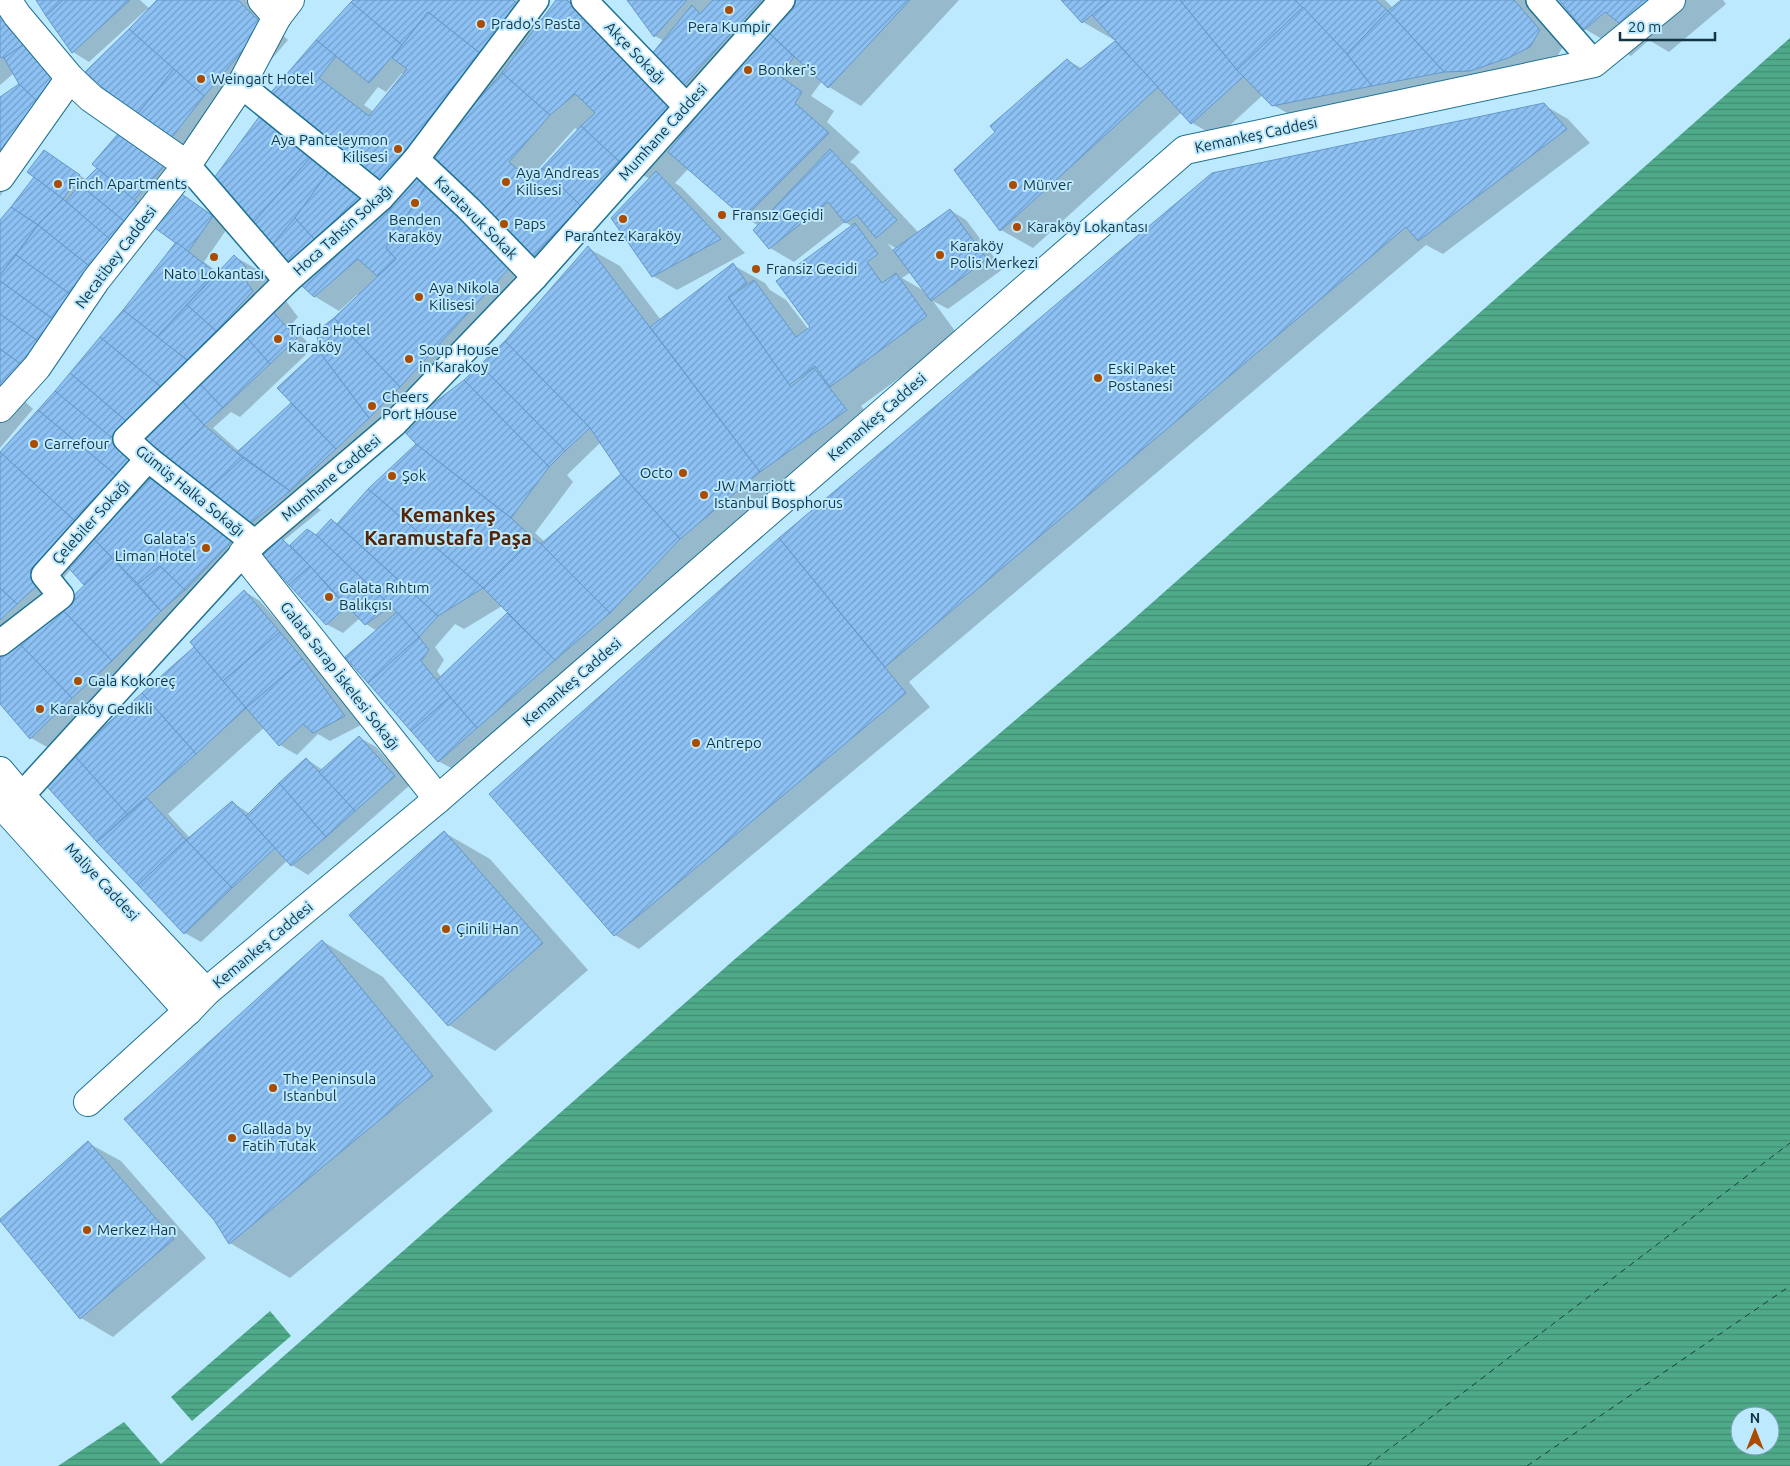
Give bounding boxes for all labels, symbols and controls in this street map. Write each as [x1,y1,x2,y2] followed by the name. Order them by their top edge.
[723,4,735,16] marker: Pera Kumpir
[1620,10,1715,42] scale bar
[491,15,581,32] place label: Prado's Pasta
[475,18,487,30] marker: Prado's Pasta
[601,18,669,87] street label: Akçe Sokağı
[688,18,771,35] place label: Pera Kumpir
[1628,18,1661,35] text: 20 m
[758,61,816,78] place label: Bonker's
[742,64,754,76] marker: Bonker's
[211,70,314,87] place label: Weingart Hotel
[195,73,207,85] marker: Weingart Hotel
[615,80,710,183] street label: Mumhane Caddesi
[1193,113,1319,156] street label: Kemankeş Caddesi
[271,131,388,165] place label: Aya Panteleymon Kilisesi
[392,143,404,155] marker: Aya Panteleymon Kilisesi
[516,164,599,198] place label: Aya Andreas Kilisesi
[431,173,522,263] street label: Karatavuk Sokak
[68,175,187,192] place label: Finch Apartments
[500,176,512,188] marker: Aya Andreas Kilisesi
[1023,176,1072,193] place label: Mürver
[52,178,64,190] marker: Finch Apartments
[1007,179,1019,191] marker: Mürver
[290,181,396,279] street label: Hoca Tahsin Sokağı
[409,197,421,209] marker: Benden Karaköy
[72,202,160,311] street label: Necatibey Caddesi
[732,206,823,223] place label: Fransız Geçidi
[716,209,728,221] marker: Fransız Geçidi
[388,211,442,245] place label: Benden Karaköy
[617,213,629,225] marker: Parantez Karaköy
[514,215,546,232] place label: Paps
[498,218,510,230] marker: Paps
[1027,218,1148,235] place label: Karaköy Lokantası
[1011,221,1023,233] marker: Karaköy Lokantası
[565,227,681,244] place label: Parantez Karaköy
[950,237,1038,271] place label: Karaköy Polis Merkezi
[934,249,946,261] marker: Karaköy Polis Merkezi
[208,251,220,263] marker: Nato Lokantası
[766,260,857,277] place label: Fransiz Gecidi
[750,263,762,275] marker: Fransiz Gecidi
[164,265,264,282] place label: Nato Lokantası
[429,279,499,313] place label: Aya Nikola Kilisesi
[413,291,425,303] marker: Aya Nikola Kilisesi
[288,321,370,355] place label: Triada Hotel Karaköy
[272,333,284,345] marker: Triada Hotel Karaköy
[419,341,499,375] place label: Soup House in Karakoy
[403,353,415,365] marker: Soup House in Karakoy
[1108,360,1176,394] place label: Eski Paket Postanesi
[824,369,929,464] street label: Kemankeş Caddesi
[1092,372,1104,384] marker: Eski Paket Postanesi
[382,388,457,422] place label: Cheers Port House
[366,400,378,412] marker: Cheers Port House
[278,431,384,524] street label: Mumhane Caddesi
[44,435,110,452] place label: Carrefour
[28,438,40,450] marker: Carrefour
[133,442,248,540] street label: Gümüş Halka Sokağı
[640,464,673,481] place label: Octo
[402,467,427,484] place label: Şok
[677,467,689,479] marker: Octo
[386,470,398,482] marker: Şok
[48,476,133,567] street label: Çelebiler Sokağı
[714,477,843,511] place label: JW Marriott Istanbul Bosphorus
[698,489,710,501] marker: JW Marriott Istanbul Bosphorus
[364,503,532,549] district label: Kemankeş Karamustafa Paşa
[115,530,196,564] place label: Galata's Liman Hotel
[200,542,212,554] marker: Galata's Liman Hotel
[339,579,429,613] place label: Galata Rıhtım Balıkçısı
[323,591,335,603] marker: Galata Rıhtım Balıkçısı
[277,598,404,753] street label: Galata Sarap İskelesi Sokağı
[519,634,624,729] street label: Kemankeş Caddesi
[88,672,175,689] place label: Gala Kokoreç
[72,675,84,687] marker: Gala Kokoreç
[50,700,153,717] place label: Karaköy Gedikli
[34,703,46,715] marker: Karaköy Gedikli
[706,734,762,751] place label: Antrepo
[690,737,702,749] marker: Antrepo
[62,839,143,924] street label: Maliye Caddesi
[209,898,316,991] street label: Kemankeş Caddesi
[456,920,519,937] place label: Çinili Han
[440,923,452,935] marker: Çinili Han
[283,1070,376,1104] place label: The Peninsula Istanbul
[267,1082,279,1094] marker: The Peninsula Istanbul
[242,1120,317,1154] place label: Gallada by Fatih Tutak
[226,1132,238,1144] marker: Gallada by Fatih Tutak
[97,1221,177,1238] place label: Merkez Han
[81,1224,93,1236] marker: Merkez Han
[1730,1406,1780,1456] north arrow
[1750,1410,1760,1426] text: N

